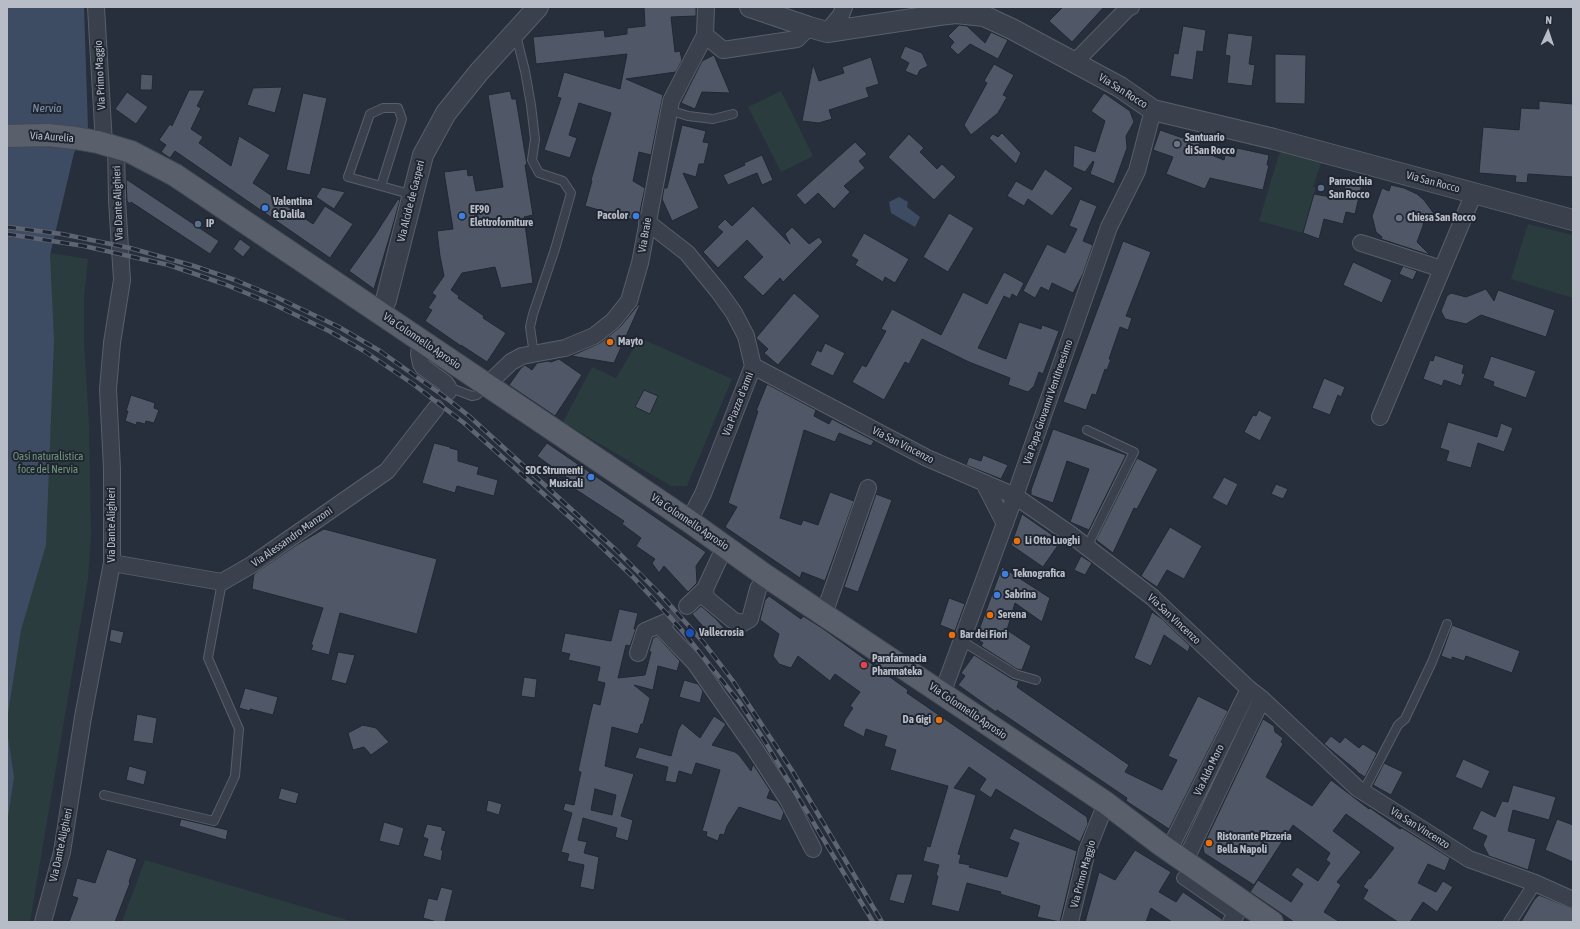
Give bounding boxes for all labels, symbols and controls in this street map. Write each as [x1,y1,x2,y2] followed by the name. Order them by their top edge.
[1528,12,1568,52] north arrow
[1545,14,1552,26] text: N
[92,40,108,110] street label: Via Primo Maggio
[1096,71,1150,111] street label: Via San Rocco
[32,101,62,115] water label: Nervia
[30,129,74,145] street label: Via Aurelia
[1185,131,1235,157] place label: Santuario di San Rocco
[1172,139,1182,149] marker: Santuario di San Rocco
[394,159,428,243] street label: Via Alcide de Gasperi
[110,165,126,241] street label: Via Dante Alighieri
[1405,168,1461,196] street label: Via San Rocco
[1329,175,1372,201] place label: Parrocchia San Rocco
[1316,183,1326,193] marker: Parrocchia San Rocco
[273,195,312,221] place label: Valentina & Dalila
[260,203,270,213] marker: Valentina & Dalila
[470,203,533,229] place label: EF90 Elettroforniture
[597,209,628,223] place label: Pacolor
[457,211,467,221] marker: EF90 Elettroforniture
[631,211,641,221] marker: Pacolor
[1407,211,1476,225] place label: Chiesa San Rocco
[1394,213,1404,223] marker: Chiesa San Rocco
[635,216,655,254] street label: Via Braie
[206,217,214,231] place label: IP
[193,219,203,229] marker: IP
[380,310,464,372] street label: Via Colonnello Aprosio
[618,335,643,349] place label: Mayto
[605,337,615,347] marker: Mayto
[1020,338,1076,466] street label: Via Papa Giovanni Ventitreesimo
[720,370,756,438] street label: Via Piazza d'armi
[870,424,936,466] street label: Via San Vincenzo
[13,450,83,476] park label: Oasi naturalistica foce del Nervia
[525,464,583,490] place label: SDC Strumenti Musicali
[586,472,596,482] marker: SDC Strumenti Musicali
[105,488,119,562] street label: Via Dante Alighieri
[648,491,732,553] street label: Via Colonnello Aprosio
[249,504,335,570] street label: Via Alessandro Manzoni
[1025,534,1080,548] place label: Li Otto Luoghi
[1012,536,1022,546] marker: Li Otto Luoghi
[1013,567,1065,581] place label: Teknografica
[1000,569,1010,579] marker: Teknografica
[1005,588,1036,602] place label: Sabrina
[992,590,1002,600] marker: Sabrina
[1145,591,1203,647] street label: Via San Vincenzo
[998,608,1026,622] place label: Serena
[985,610,995,620] marker: Serena
[699,626,744,640] place label: Vallecrosia
[684,627,696,639] marker: Vallecrosia
[960,628,1007,642] place label: Bar dei Fiori
[947,630,957,640] marker: Bar dei Fiori
[872,652,927,678] place label: Parafarmacia Pharmateka
[859,660,869,670] marker: Parafarmacia Pharmateka
[926,680,1010,742] street label: Via Colonnello Aprosio
[903,713,931,727] place label: Da Gigi
[934,715,944,725] marker: Da Gigi
[1191,742,1227,798] street label: Via Aldo Moro
[1388,804,1452,852] street label: Via San Vincenzo
[47,807,75,883] street label: Via Dante Alighieri
[1217,830,1292,856] place label: Ristorante Pizzeria Bella Napoli
[1204,838,1214,848] marker: Ristorante Pizzeria Bella Napoli
[1068,839,1098,909] street label: Via Primo Maggio

